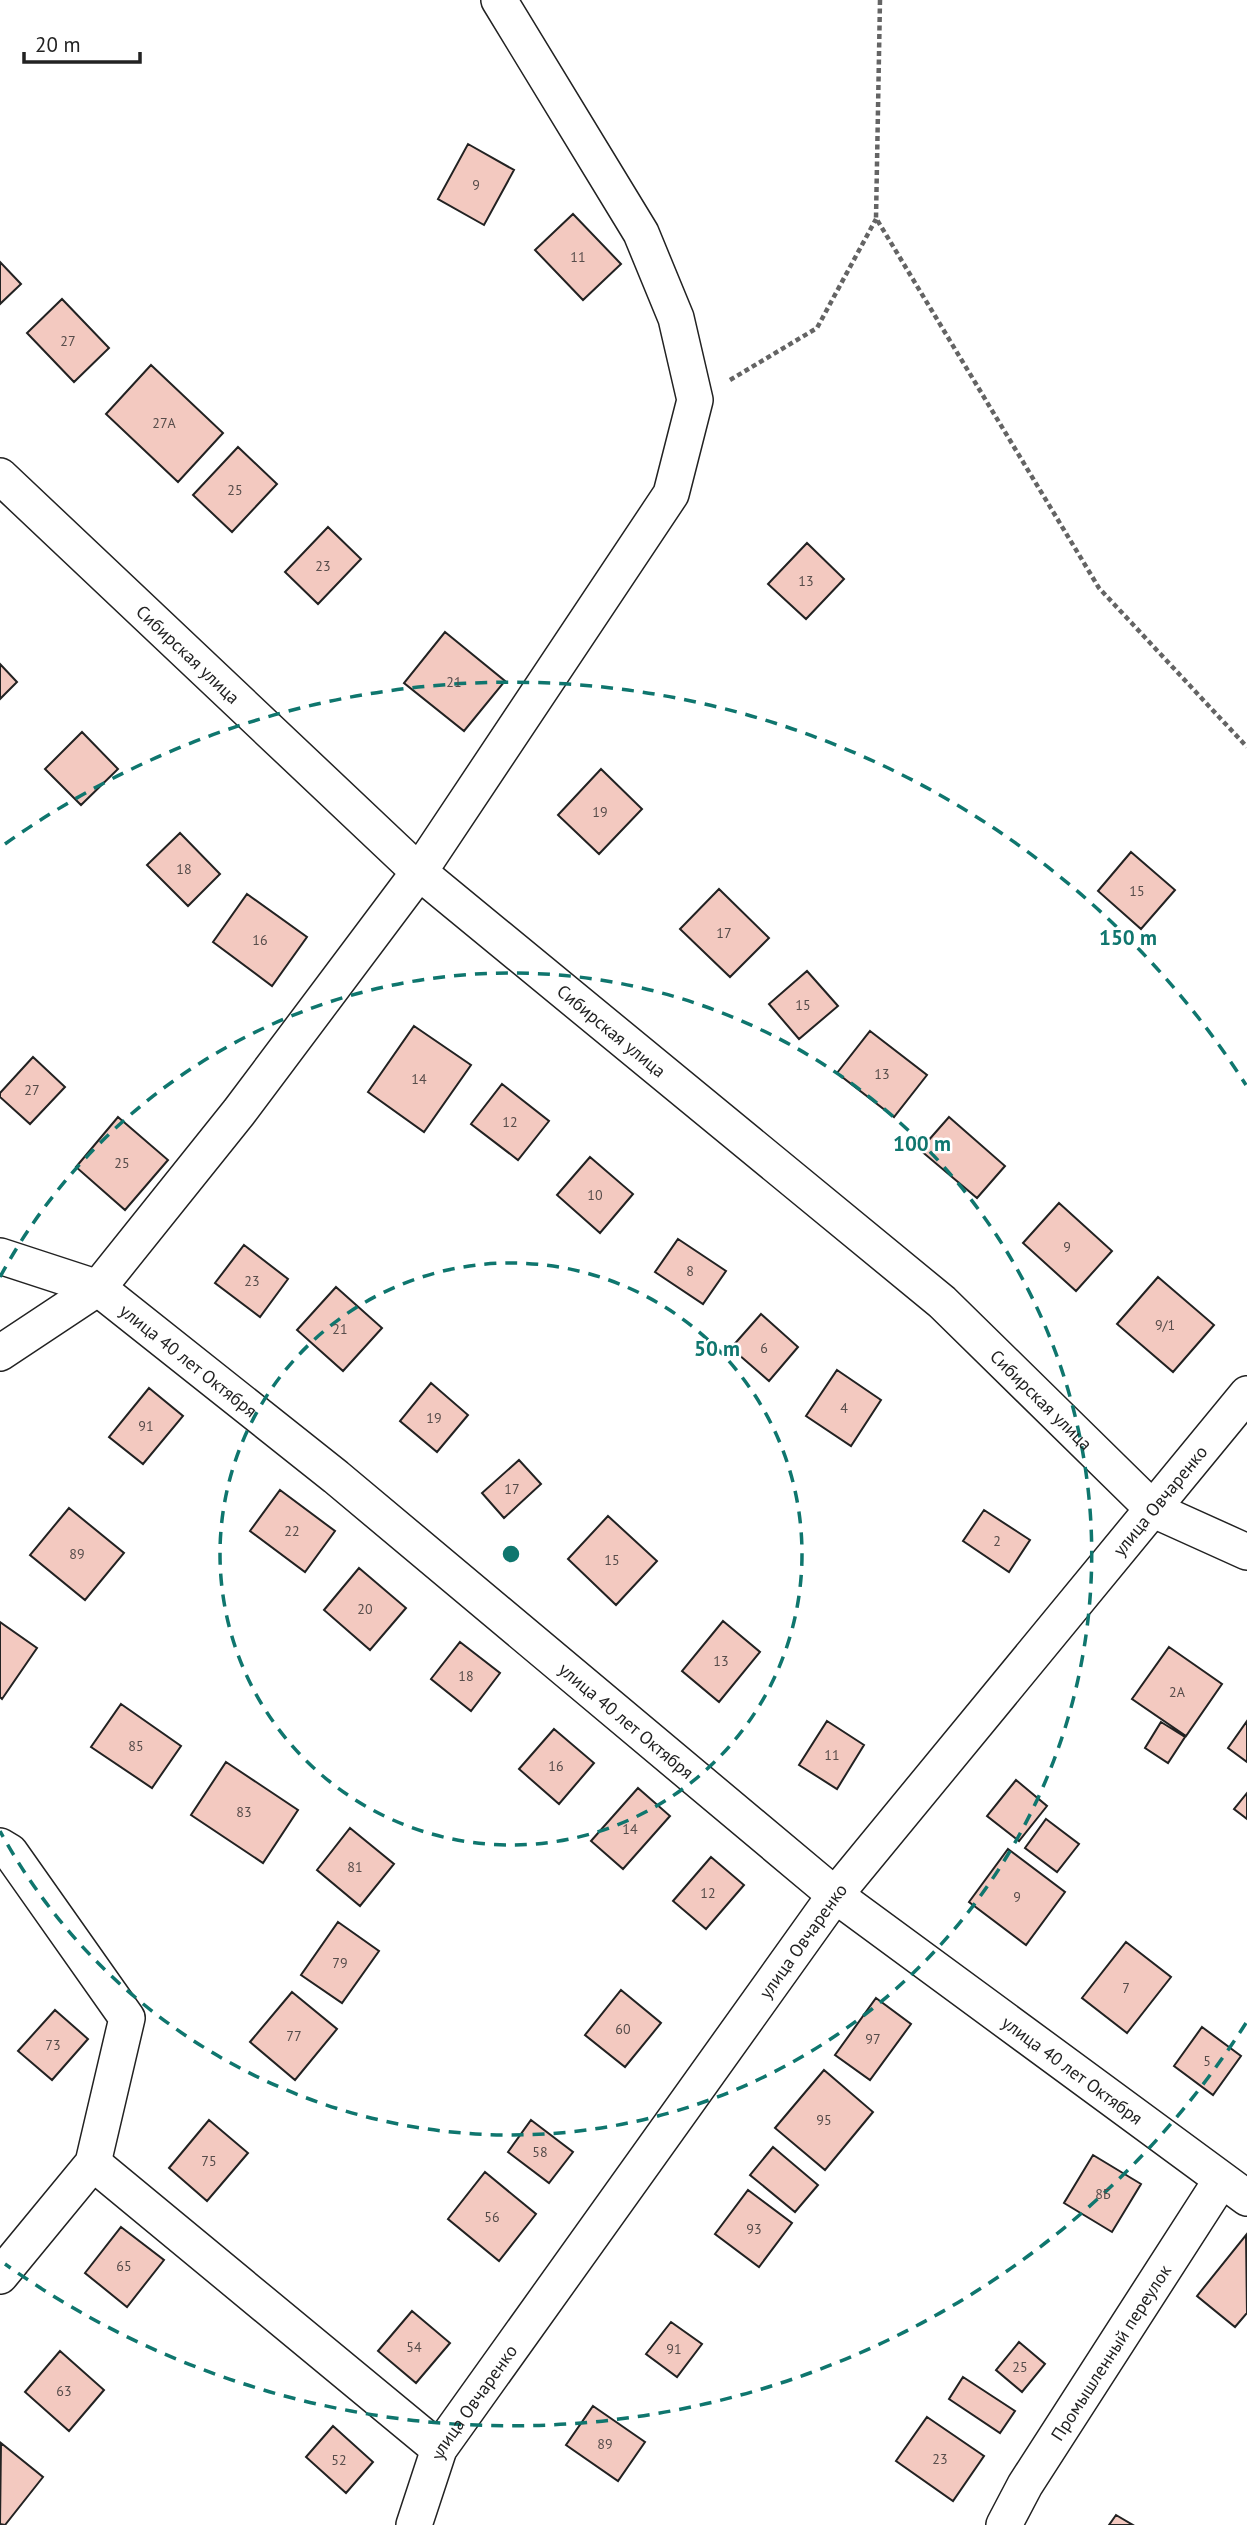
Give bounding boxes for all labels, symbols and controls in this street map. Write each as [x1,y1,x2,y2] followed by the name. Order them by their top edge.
[24,21,140,65] scale bar
[35,31,81,58] text: 20 m
[472,176,480,194] house number: 9
[570,248,586,266] house number: 11
[60,332,76,350] house number: 27
[152,414,177,432] house number: 27А
[227,481,243,499] house number: 25
[315,557,331,575] house number: 23
[798,572,814,590] house number: 13
[132,599,245,708] street label: Сибирская улица
[446,673,462,691] house number: 21
[592,803,608,821] house number: 19
[176,860,192,878] house number: 18
[1129,882,1145,900] house number: 15
[716,924,732,942] house number: 17
[1099,924,1157,951] text: 150 m
[252,931,268,949] house number: 16
[553,979,671,1082] street label: Сибирская улица
[795,996,811,1014] house number: 15
[874,1065,890,1083] house number: 13
[411,1070,427,1088] house number: 14
[24,1081,40,1099] house number: 27
[502,1113,518,1131] house number: 12
[893,1130,951,1157] text: 100 m
[114,1154,130,1172] house number: 25
[587,1186,603,1204] house number: 10
[1063,1238,1071,1256] house number: 9
[686,1262,694,1280] house number: 8
[244,1272,260,1290] house number: 23
[115,1298,262,1422] street label: улица 40 лет Октября
[1155,1316,1175,1334] house number: 9/1
[332,1320,348,1338] house number: 21
[694,1335,740,1362] text: 50 m
[760,1339,768,1357] house number: 6
[986,1344,1097,1455] street label: Сибирская улица
[840,1399,848,1417] house number: 4
[426,1409,442,1427] house number: 19
[138,1417,154,1435] house number: 91
[1107,1440,1212,1560] street label: улица Овчаренко
[504,1480,520,1498] house number: 17
[284,1522,300,1540] house number: 22
[993,1532,1001,1550] house number: 2
[499,1542,523,1566] centre of rings
[69,1545,85,1563] house number: 89
[604,1551,620,1569] house number: 15
[357,1600,373,1618] house number: 20
[713,1652,729,1670] house number: 13
[554,1657,699,1784] street label: улица 40 лет Октября
[458,1667,474,1685] house number: 18
[1169,1683,1186,1701] house number: 2А
[128,1737,144,1755] house number: 85
[824,1746,840,1764] house number: 11
[548,1757,564,1775] house number: 16
[236,1803,252,1821] house number: 83
[622,1820,638,1838] house number: 14
[347,1858,363,1876] house number: 81
[753,1878,852,2003] street label: улица Овчаренко
[700,1884,716,1902] house number: 12
[1013,1888,1021,1906] house number: 9
[332,1954,348,1972] house number: 79
[1122,1979,1130,1997] house number: 7
[998,2010,1148,2129] street label: улица 40 лет Октября
[615,2020,631,2038] house number: 60
[286,2027,302,2045] house number: 77
[865,2030,881,2048] house number: 97
[45,2036,61,2054] house number: 73
[1203,2052,1211,2070] house number: 5
[816,2111,832,2129] house number: 95
[532,2143,548,2161] house number: 58
[201,2152,217,2170] house number: 75
[1095,2185,1111,2203] house number: 8Б
[484,2208,500,2226] house number: 56
[746,2220,762,2238] house number: 93
[116,2257,132,2275] house number: 65
[1045,2259,1176,2445] street label: Промышленный переулок
[406,2338,422,2356] house number: 54
[425,2340,522,2462] street label: улица Овчаренко
[666,2340,682,2358] house number: 91
[1012,2358,1028,2376] house number: 25
[56,2382,72,2400] house number: 63
[597,2435,613,2453] house number: 89
[932,2450,948,2468] house number: 23
[331,2451,347,2469] house number: 52

